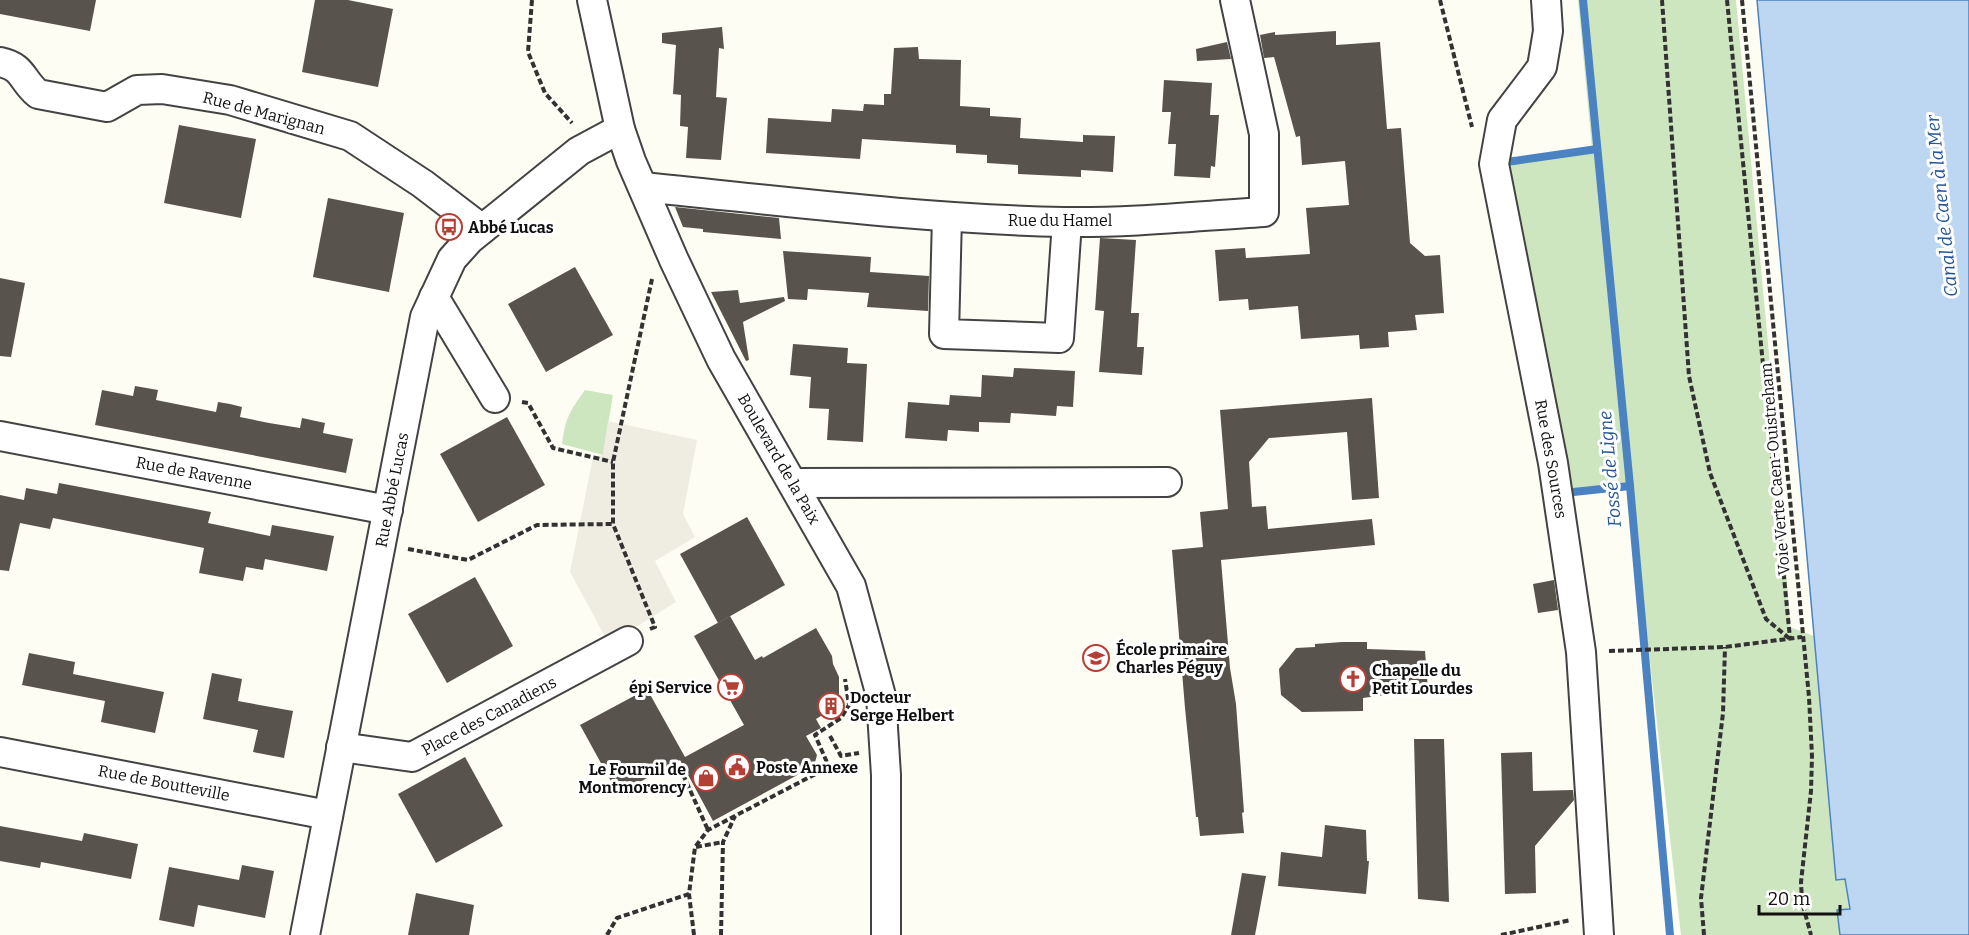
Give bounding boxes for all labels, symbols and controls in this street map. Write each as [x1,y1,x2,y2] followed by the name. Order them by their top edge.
[201,88,327,138] street label: Rue de Marignan
[1921,113,1963,298] water label: Canal de Caen à la Mer
[1008,211,1113,230] street label: Rue du Hamel
[434,212,464,242] bus stop icon: Abbé Lucas
[468,218,554,237] place label: Abbé Lucas
[1756,362,1794,576] street label: Voie Verte Caen-Ouistreham
[734,390,824,528] street label: Boulevard de la Paix
[1531,398,1571,520] street label: Rue des Sources
[1594,410,1626,528] water label: Fossé de Ligne
[372,431,412,549] street label: Rue Abbé Lucas
[134,452,254,494] street label: Rue de Ravenne
[1116,638,1227,677] place label: École primaire Charles Péguy
[1081,643,1111,673] school or university icon: École primaire Charles Péguy
[1372,661,1473,698] place label: Chapelle du Petit Lourdes
[1338,664,1368,694] church icon: Chapelle du Petit Lourdes
[418,672,560,760] street label: Place des Canadiens
[716,672,746,702] supermarket icon: épi Service
[629,678,712,697] place label: épi Service
[850,688,955,725] place label: Docteur Serge Helbert
[816,691,846,721] building icon: Docteur Serge Helbert
[722,752,752,782] public building icon: Poste Annexe
[756,758,858,777] place label: Poste Annexe
[578,760,686,797] place label: Le Fournil de Montmorency
[97,761,231,805] street label: Rue de Boutteville
[691,763,721,793] shop icon: Le Fournil de Montmorency
[1759,878,1840,916] scale bar
[1768,888,1810,910] text: 20 m

